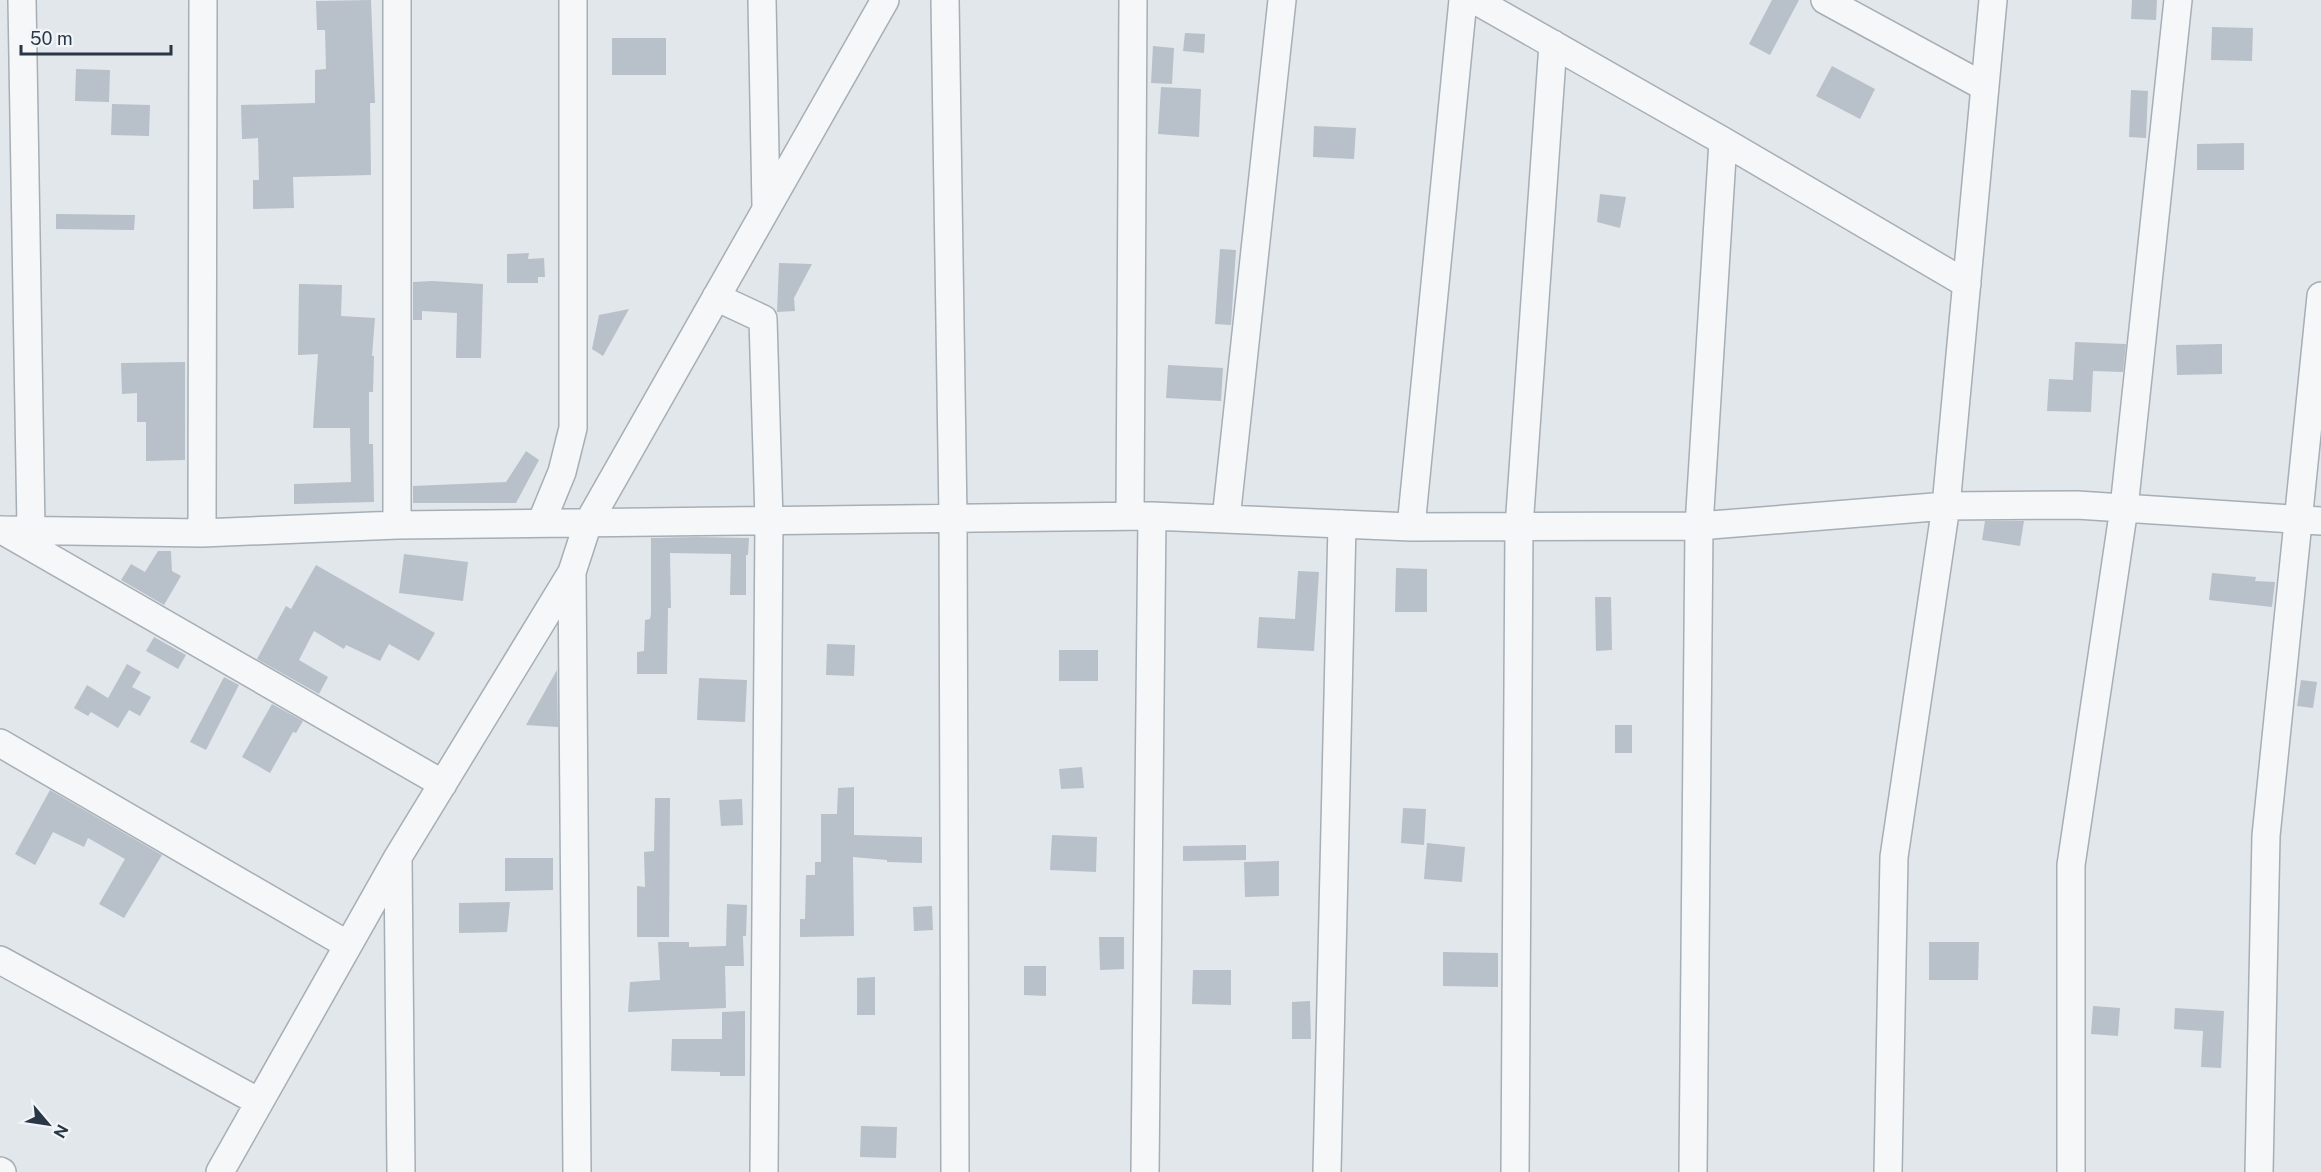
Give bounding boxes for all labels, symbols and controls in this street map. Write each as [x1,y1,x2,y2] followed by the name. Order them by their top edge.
[21,18,171,56] scale bar
[30,28,73,49] text: 50 m
[18,1094,78,1154] north arrow
[49,1121,72,1141] text: N

